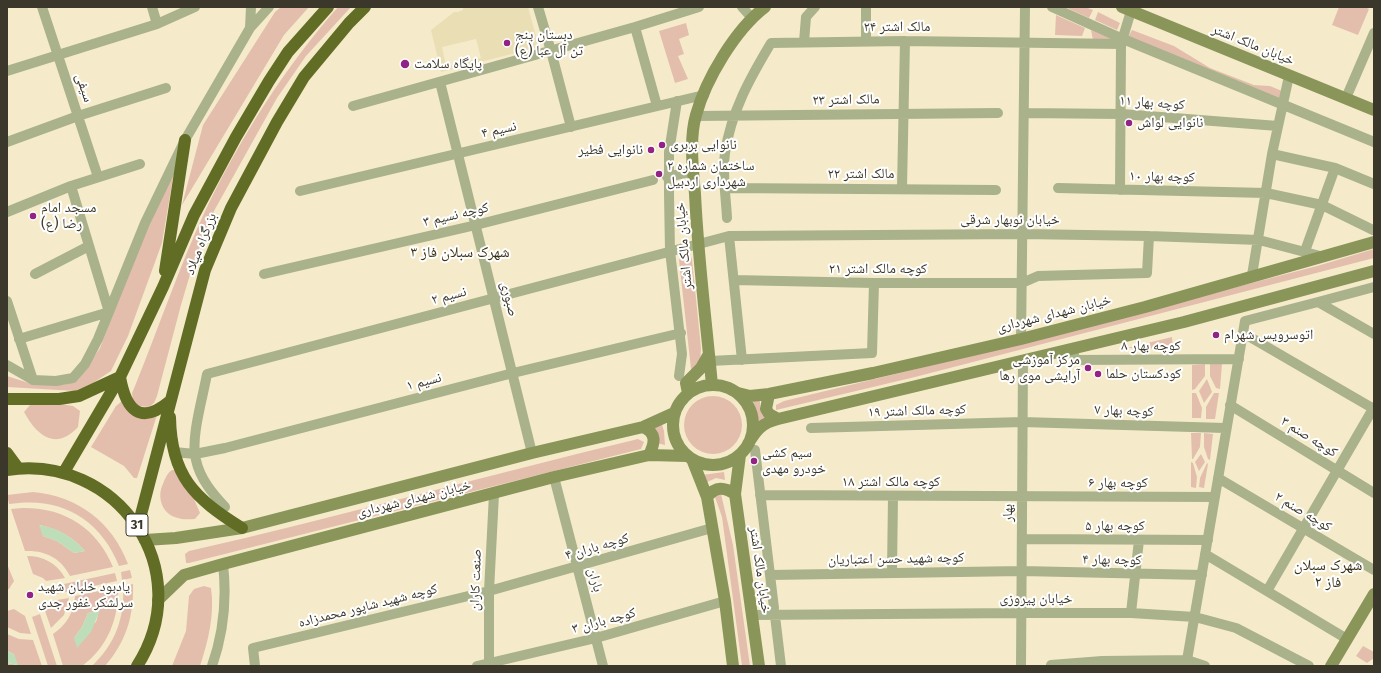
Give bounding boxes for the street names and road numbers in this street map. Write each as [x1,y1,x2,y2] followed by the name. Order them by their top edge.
[864,19,930,35] street label: مالک اشتر ۲۴
[1209,21,1297,69] street label: خیابان مالک اشتر
[71,71,97,105] street label: سیفی
[812,91,880,109] street label: مالک اشتر ۲۳
[1119,92,1185,114] street label: کوچه بهار ۱۱
[480,118,518,142] street label: نسیم ۴
[828,166,894,182] street label: مالک اشتر ۲۲
[1129,168,1195,186] street label: کوچه بهار ۱۰
[422,199,490,231] street label: کوچه نسیم ۳
[672,202,696,290] street label: خیابان مالک اشتر
[182,211,220,277] street label: بزرگراه میلاد
[960,212,1060,228] street label: خیابان نوبهار شرقی
[829,261,927,277] street label: کوچه مالک اشتر ۲۱
[497,280,521,318] street label: صبوری
[430,283,468,309] street label: نسیم ۲
[995,292,1113,336] street label: خیابان شهدای شهرداری
[1121,338,1181,354] street label: کوچه بهار ۸
[405,369,443,395] street label: نسیم ۱
[868,401,966,421] street label: کوچه مالک اشتر ۱۹
[1094,402,1154,420] street label: کوچه بهار ۷
[1278,413,1340,461] street label: کوچه صنم ۳
[842,474,940,490] street label: کوچه مالک اشتر ۱۸
[1088,475,1148,491] street label: کوچه بهار ۶
[355,477,473,521] street label: خیابان شهدای شهرداری
[1271,488,1335,536] street label: کوچه صنم ۲
[1000,504,1016,522] street label: بهار
[126,514,148,536] road number: 31
[1085,518,1145,534] street label: کوچه بهار ۵
[746,526,774,614] street label: خیابان مالک اشتر
[563,530,631,564] street label: کوچه باران ۴
[467,549,485,611] street label: صنعت کاران
[828,549,964,569] street label: کوچه شهید حسن اعتباریان
[1082,551,1142,569] street label: کوچه بهار ۴
[584,566,606,594] street label: باران
[297,581,439,631] street label: کوچه شهید شاپور محمدزاده
[1000,591,1072,607] street label: خیابان پیروزی
[570,604,638,638] street label: کوچه باران ۳

